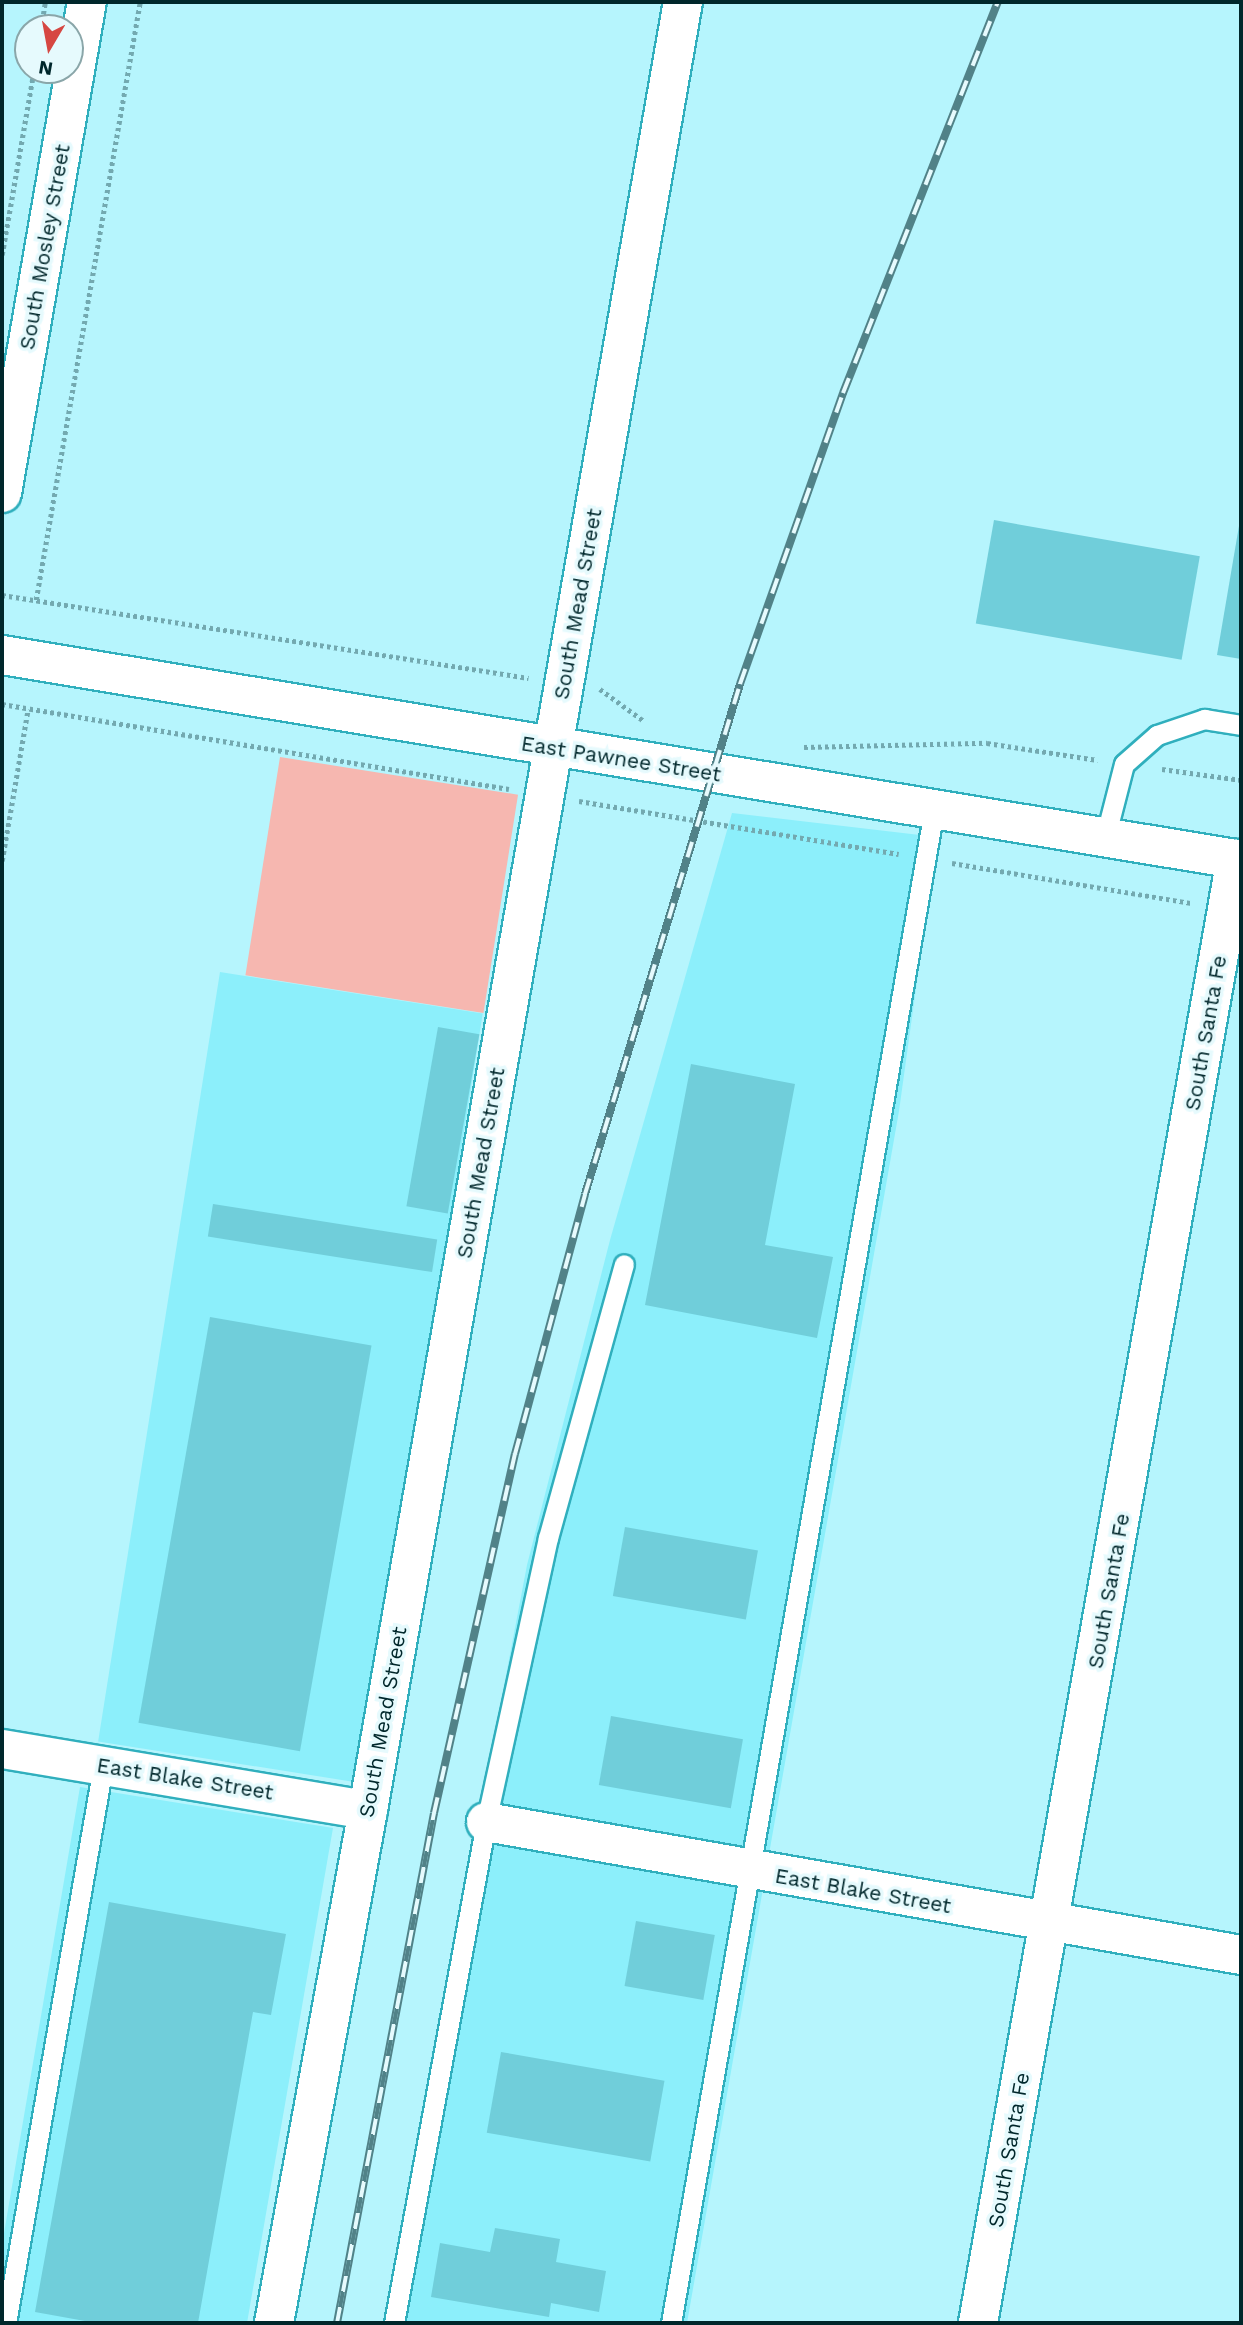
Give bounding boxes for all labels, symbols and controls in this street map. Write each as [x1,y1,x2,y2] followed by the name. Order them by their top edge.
[14,14,84,84] north arrow
[37,56,55,81] text: N
[14,142,76,352] street label: South Mosley Street
[549,507,607,701] street label: South Mead Street
[519,731,723,787] street label: East Pawnee Street
[1180,953,1232,1113] street label: South Santa Fe
[452,1066,510,1260] street label: South Mead Street
[1083,1511,1135,1671] street label: South Santa Fe
[354,1625,412,1819] street label: South Mead Street
[95,1753,275,1805] street label: East Blake Street
[773,1863,953,1919] street label: East Blake Street
[983,2070,1035,2230] street label: South Santa Fe

